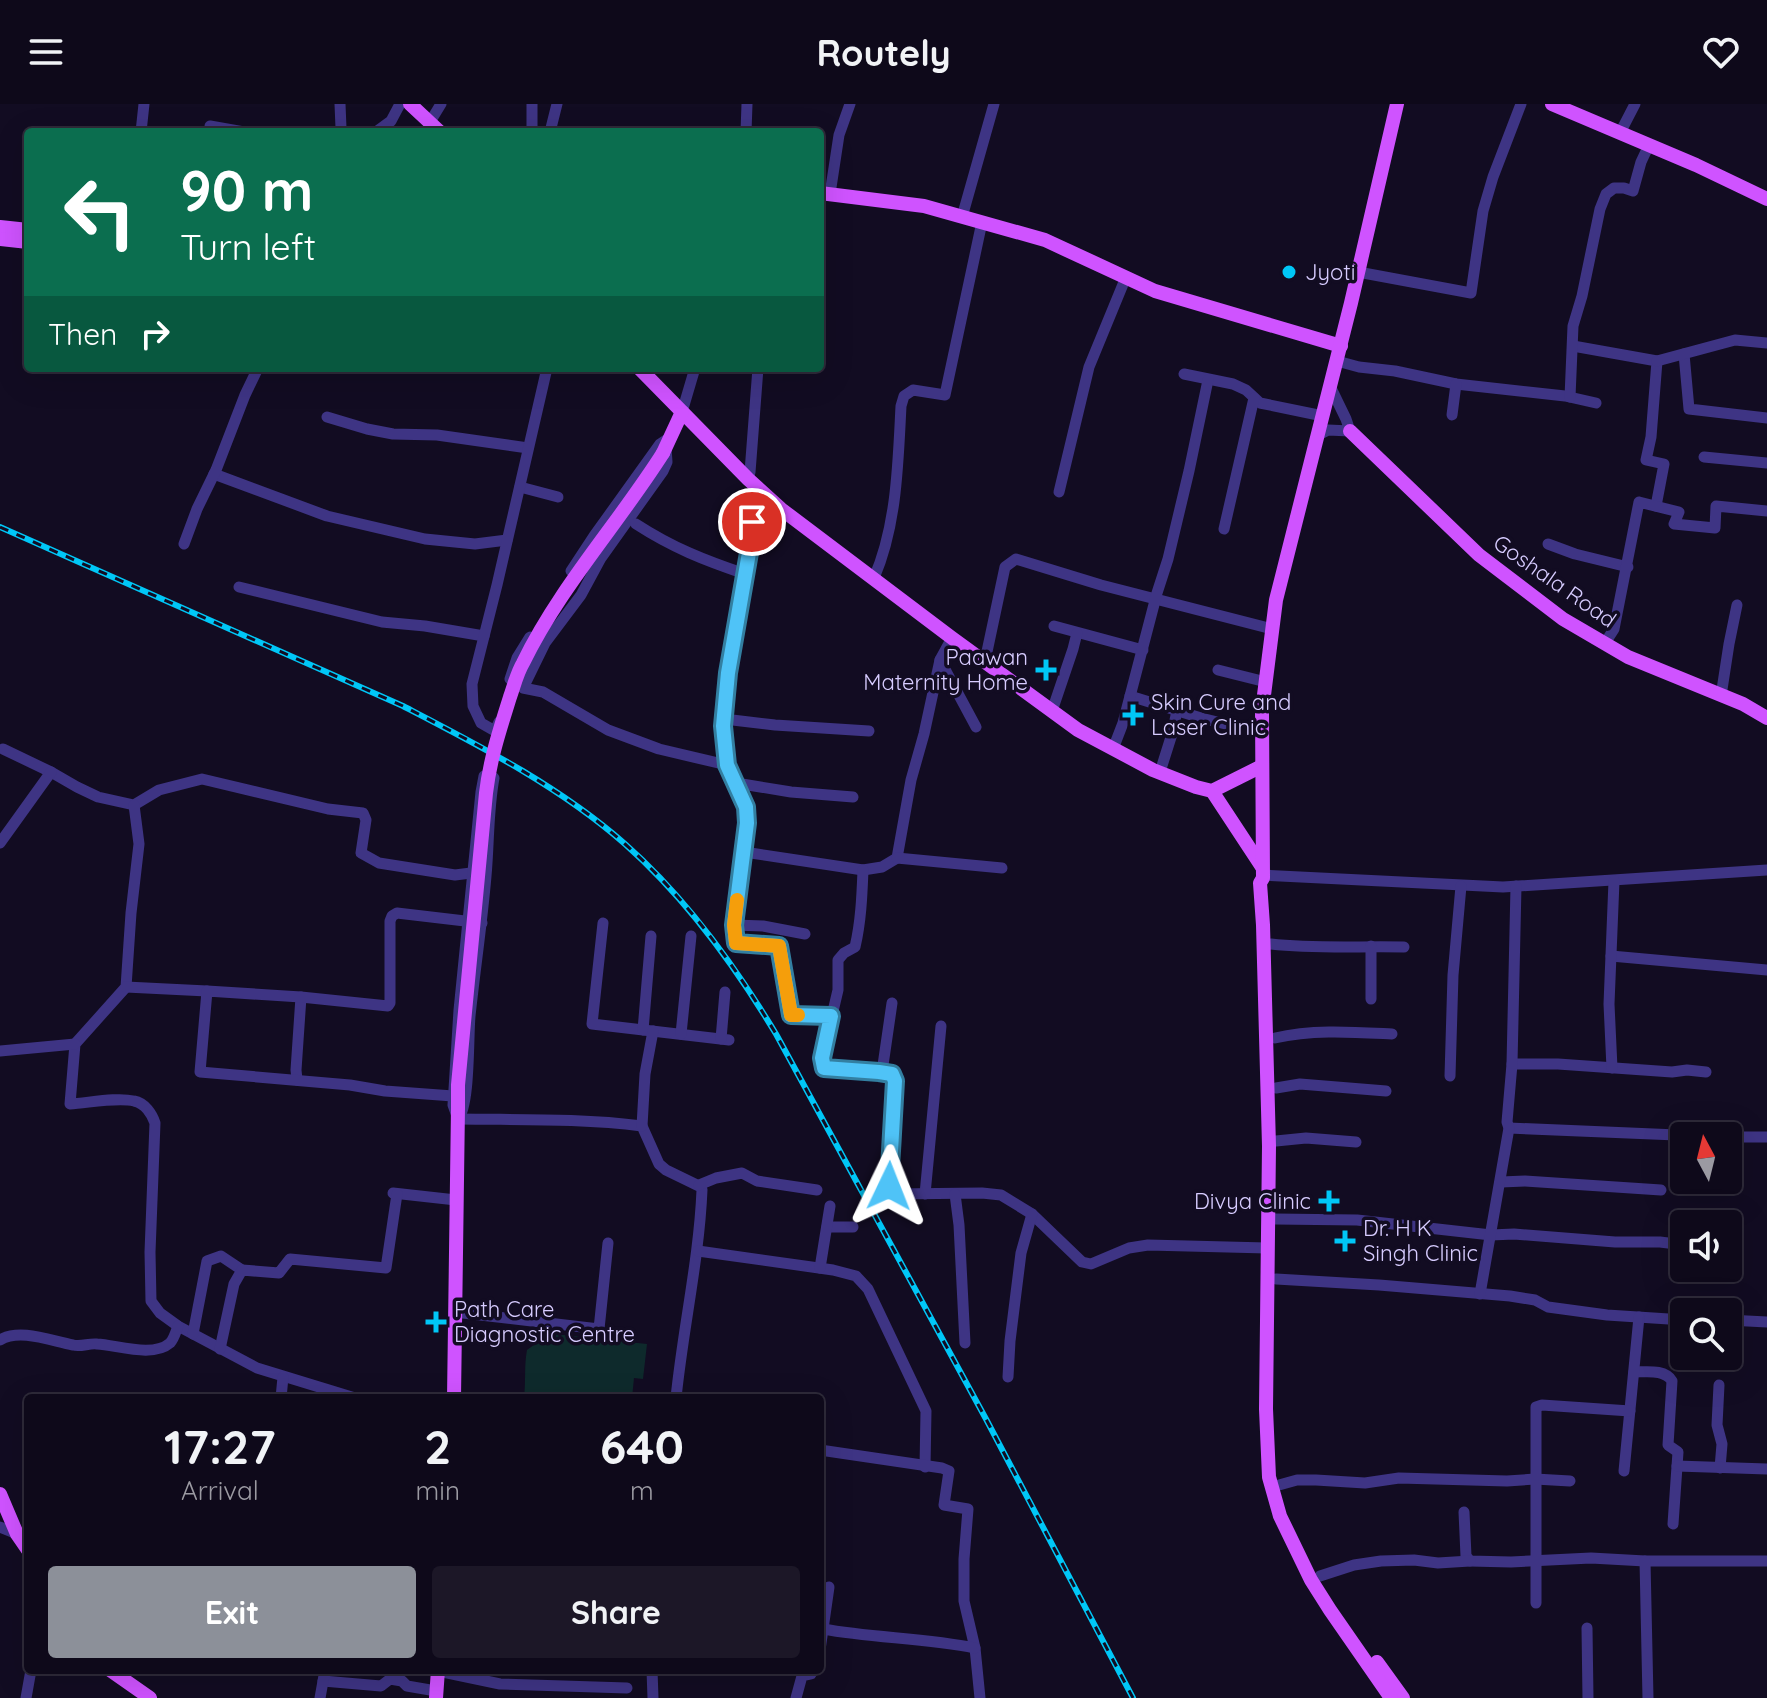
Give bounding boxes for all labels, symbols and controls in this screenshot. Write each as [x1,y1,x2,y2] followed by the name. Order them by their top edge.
[24,30,68,74] icon: menu
[816,30,951,75] text: Routely
[1699,30,1743,74] icon: heart
[180,155,314,225] text: 90 m
[48,160,152,264] icon: left
[180,224,316,269] text: Turn left
[1305,258,1355,286] place label: Jyoti
[1280,263,1298,281] marker: Jyoti
[133,312,177,356] icon: right
[48,315,117,353] text: Then
[718,488,786,556] pin
[730,500,774,544] icon: arrive
[1488,528,1622,634] street label: Goshala Road
[863,643,1028,696] place label: Paawan Maternity Home
[1035,659,1057,681] marker: Paawan Maternity Home
[1151,688,1291,741] place label: Skin Cure and Laser Clinic
[1122,704,1144,726] marker: Skin Cure and Laser Clinic
[1670,1122,1742,1194] north arrow
[1670,1122,1742,1370] map controls
[847,1144,931,1228] position arrow
[1194,1187,1311,1215] place label: Divya Clinic
[1318,1190,1340,1212] marker: Divya Clinic
[1670,1210,1742,1282] button: sound
[1363,1214,1478,1267] place label: Dr. H K Singh Clinic
[1334,1230,1356,1252] marker: Dr. H K Singh Clinic
[454,1295,635,1348] place label: Path Care Diagnostic Centre
[1670,1298,1742,1370] button: search
[425,1311,447,1333] marker: Path Care Diagnostic Centre
[164,1416,276,1476] text: 17:27
[424,1416,451,1476] text: 2
[600,1416,684,1476] text: 640
[181,1474,259,1507] text: Arrival
[416,1474,460,1507] text: min
[630,1474,654,1507] text: m
[48,1566,416,1658] button: Exit
[432,1566,800,1658] button: Share

